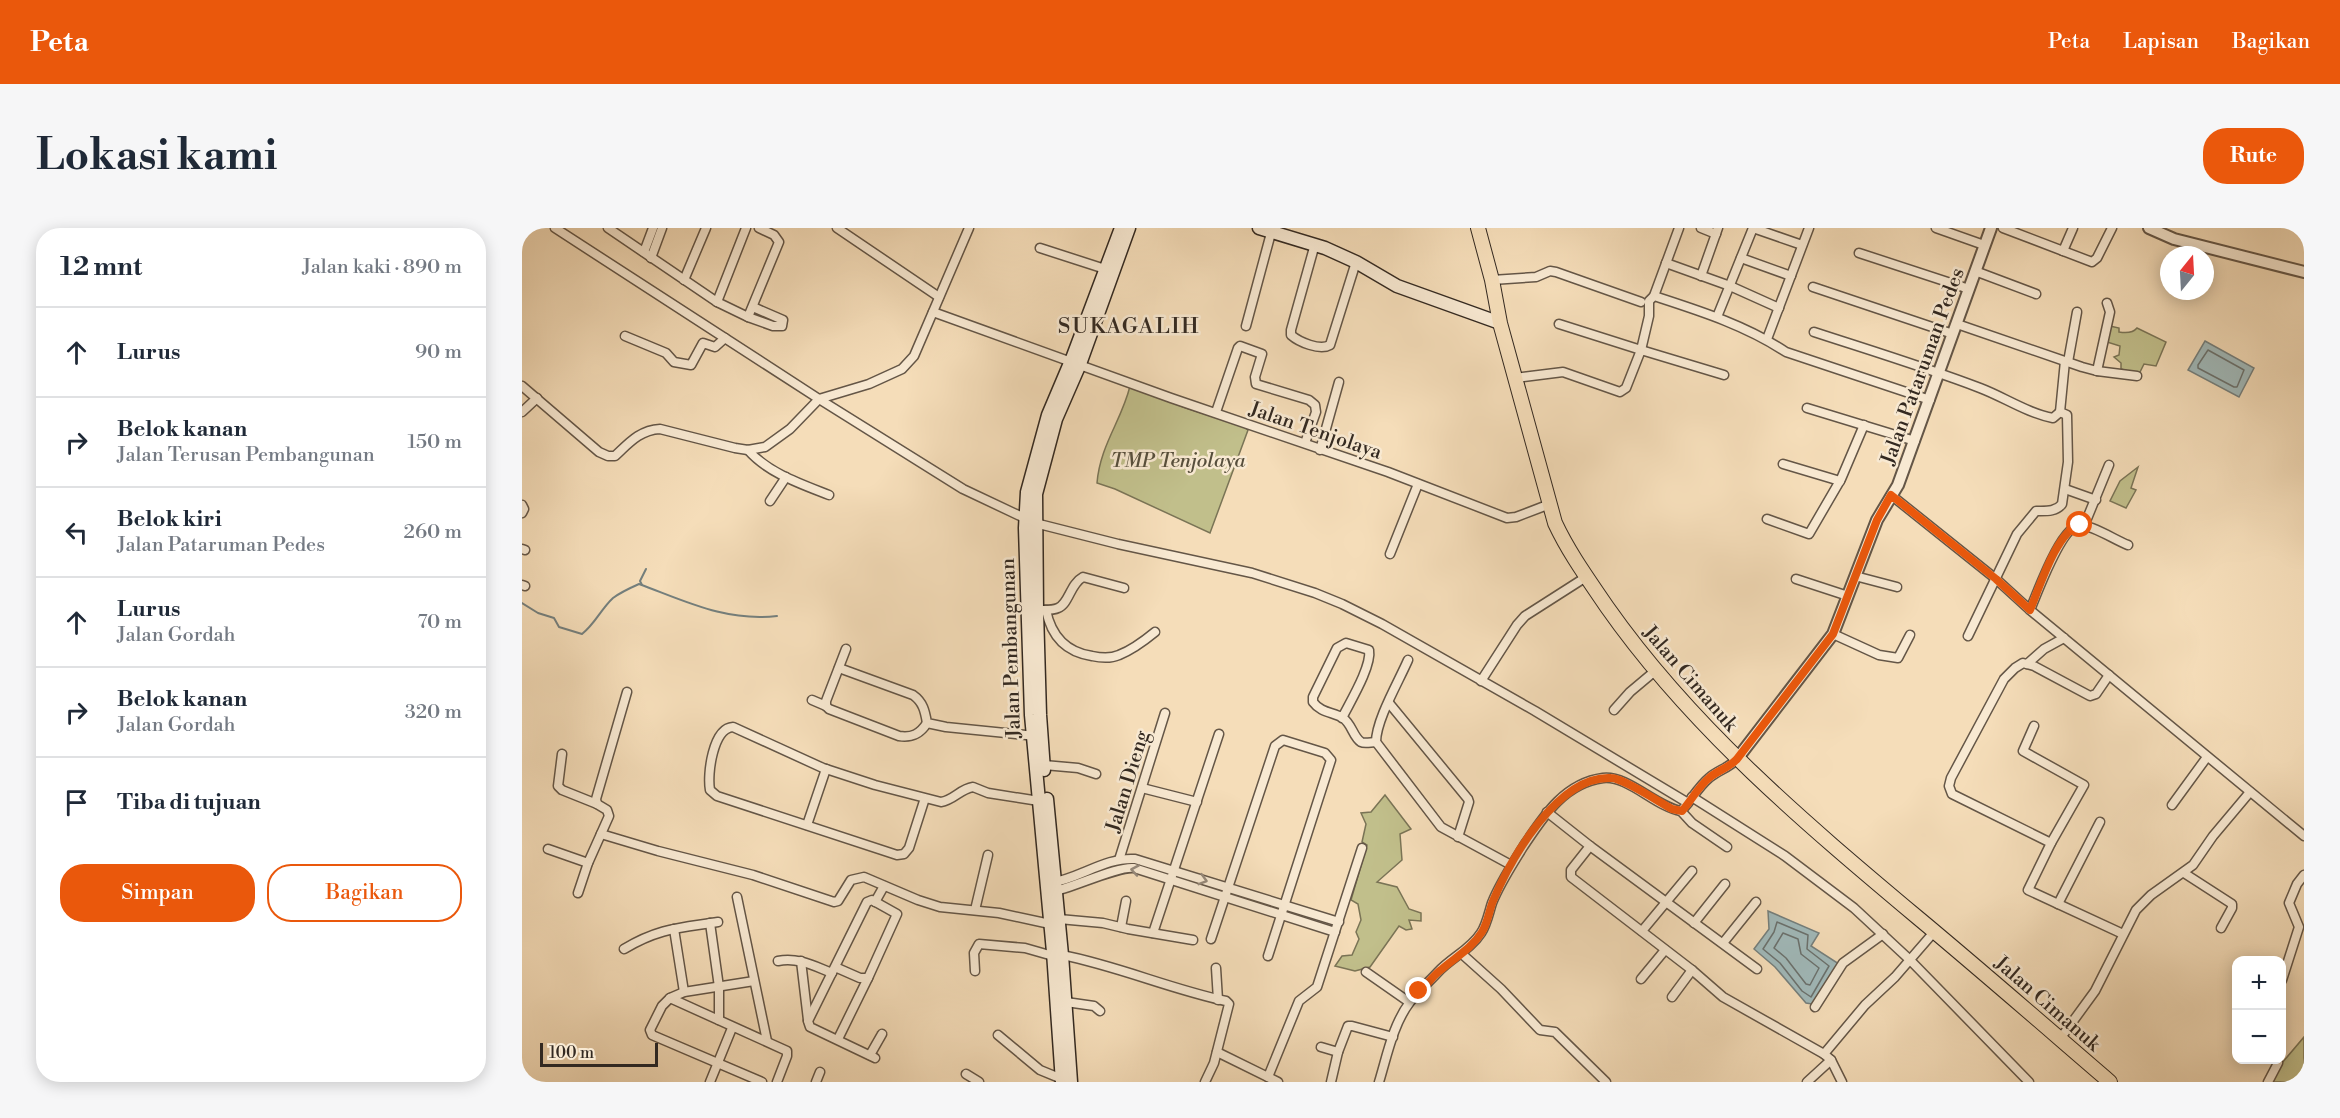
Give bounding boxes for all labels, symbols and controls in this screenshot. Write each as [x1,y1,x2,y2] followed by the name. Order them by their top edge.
[30,25,89,60] text: Peta
[2048,29,2090,55] text: Peta
[2123,29,2199,55] text: Lapisan
[2232,29,2310,55] text: Bagikan
[2203,128,2304,184] button: Rute
[36,130,277,183] text: Lokasi kami
[2160,246,2214,300] north arrow
[60,251,142,283] text: 12 mnt
[302,255,462,280] text: Jalan kaki · 890 m
[1876,265,1971,469] street label: Jalan Pataruman Pedes
[1058,313,1200,340] district label: SUKAGALIH
[60,336,93,369] icon: ahead
[117,339,180,366] text: Lurus
[415,340,462,365] text: 90 m
[1245,397,1386,466] street label: Jalan Tenjolaya
[117,416,247,443] text: Belok kanan
[60,426,93,459] icon: right
[407,430,462,455] text: 150 m
[117,443,375,468] text: Jalan Terusan Pembangunan
[1111,449,1246,474] park label: TMP Tenjolaya
[117,506,222,533] text: Belok kiri
[2066,511,2092,537] route start
[60,516,93,549] icon: left
[404,520,462,545] text: 260 m
[117,533,325,558] text: Jalan Pataruman Pedes
[996,558,1027,739] street label: Jalan Pembangunan
[117,596,180,623] text: Lurus
[60,606,93,639] icon: ahead
[418,610,462,635] text: 70 m
[1636,620,1744,738] street label: Jalan Cimanuk
[117,623,236,648] text: Jalan Gordah
[117,686,247,713] text: Belok kanan
[60,696,93,729] icon: right
[405,700,462,725] text: 320 m
[117,713,236,738] text: Jalan Gordah
[1101,727,1156,836] street label: Jalan Dieng
[60,786,93,819] icon: arrive
[117,789,261,816] text: Tiba di tujuan
[60,864,255,922] button: Simpan
[267,864,462,922] button: Bagikan
[1130,864,1140,877] one-way arrow
[1197,873,1208,885] one-way arrow
[1988,951,2106,1058] street label: Jalan Cimanuk
[2232,956,2286,1064] map controls
[2232,956,2286,1010] button: +
[1405,977,1431,1003] route end
[2232,1010,2286,1064] button: −
[540,1040,658,1068] scale bar
[549,1043,594,1063] text: 100 m

